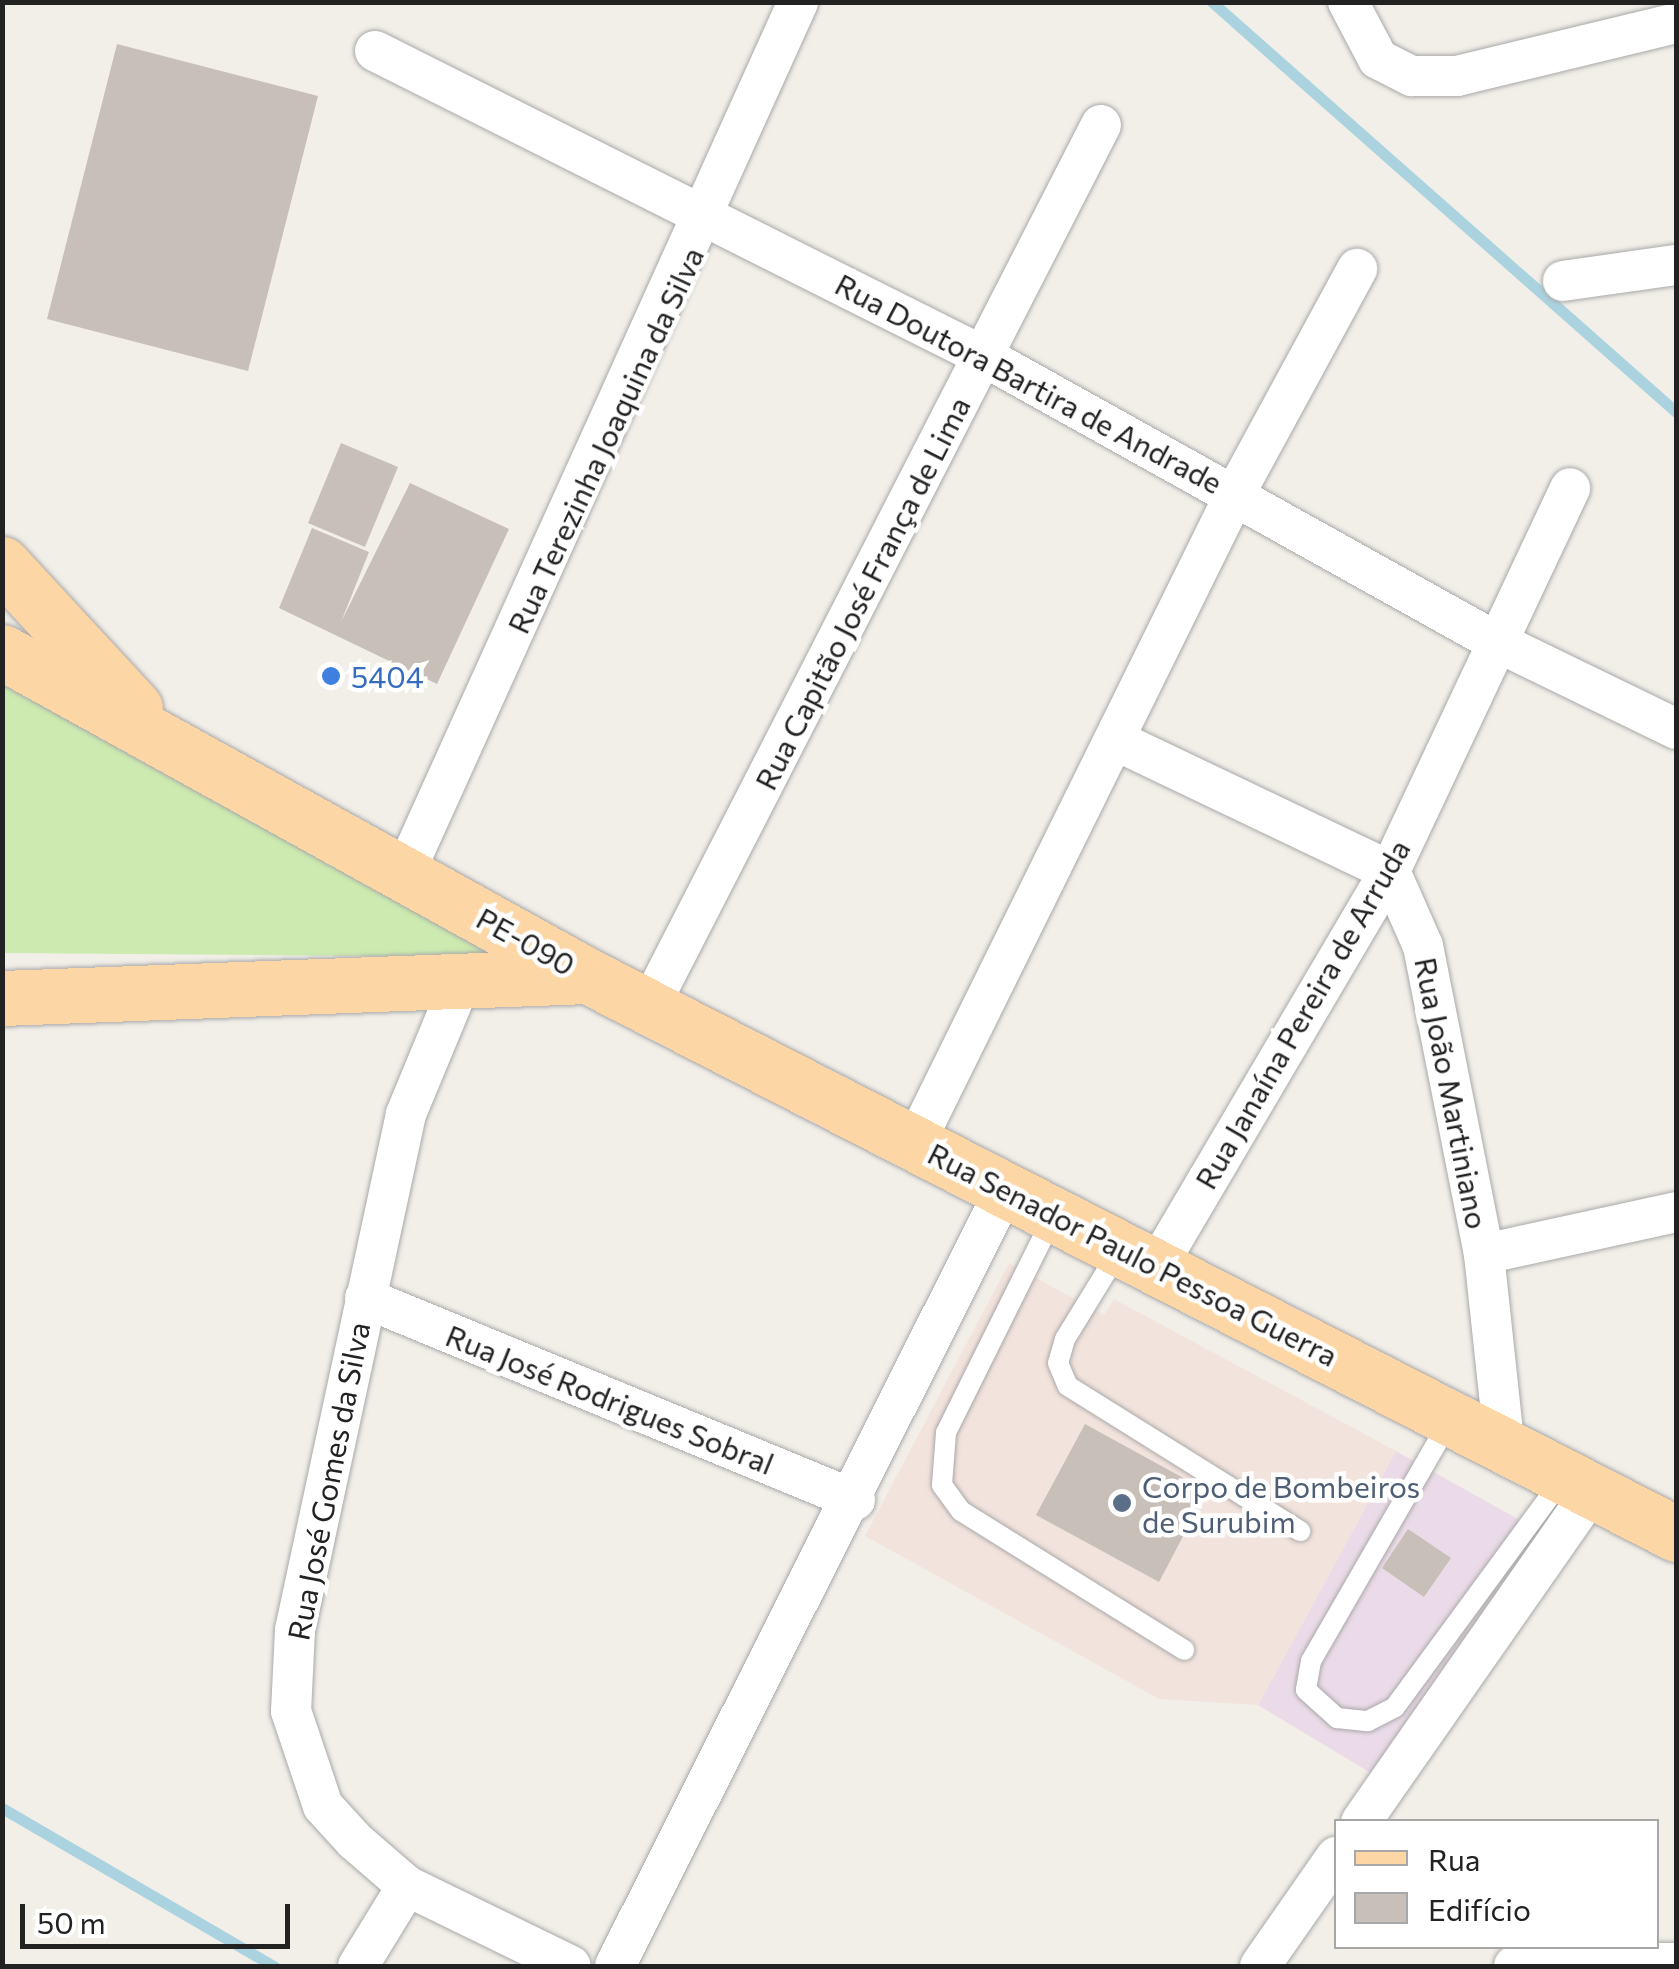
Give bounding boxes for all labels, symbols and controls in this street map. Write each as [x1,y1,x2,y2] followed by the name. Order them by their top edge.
[500,241,710,639] street label: Rua Terezinha Joaquina da Silva
[829,266,1229,500] street label: Rua Doutora Bartira de Andrade
[747,391,977,795] street label: Rua Capitão José França de Lima
[351,658,424,694] place label: 5404
[320,665,342,687] marker: 5404
[1187,833,1417,1195] street label: Rua Janaína Pereira de Arruda
[471,899,581,983] street label: PE-090
[1408,954,1496,1232] street label: Rua João Martiniano
[922,1135,1344,1373] street label: Rua Senador Paulo Pessoa Guerra
[441,1317,779,1481] street label: Rua José Rodrigues Sobral
[279,1319,377,1643] street label: Rua José Gomes da Silva
[1142,1468,1420,1538] place label: Corpo de Bombeiros de Surubim
[1111,1492,1133,1514] marker: Corpo de Bombeiros de Surubim
[1334,1819,1659,1949] legend
[1428,1840,1480,1877] text: Rua
[25,1884,295,1946] scale bar
[1428,1890,1531,1927] text: Edifício
[37,1903,106,1940] text: 50 m

